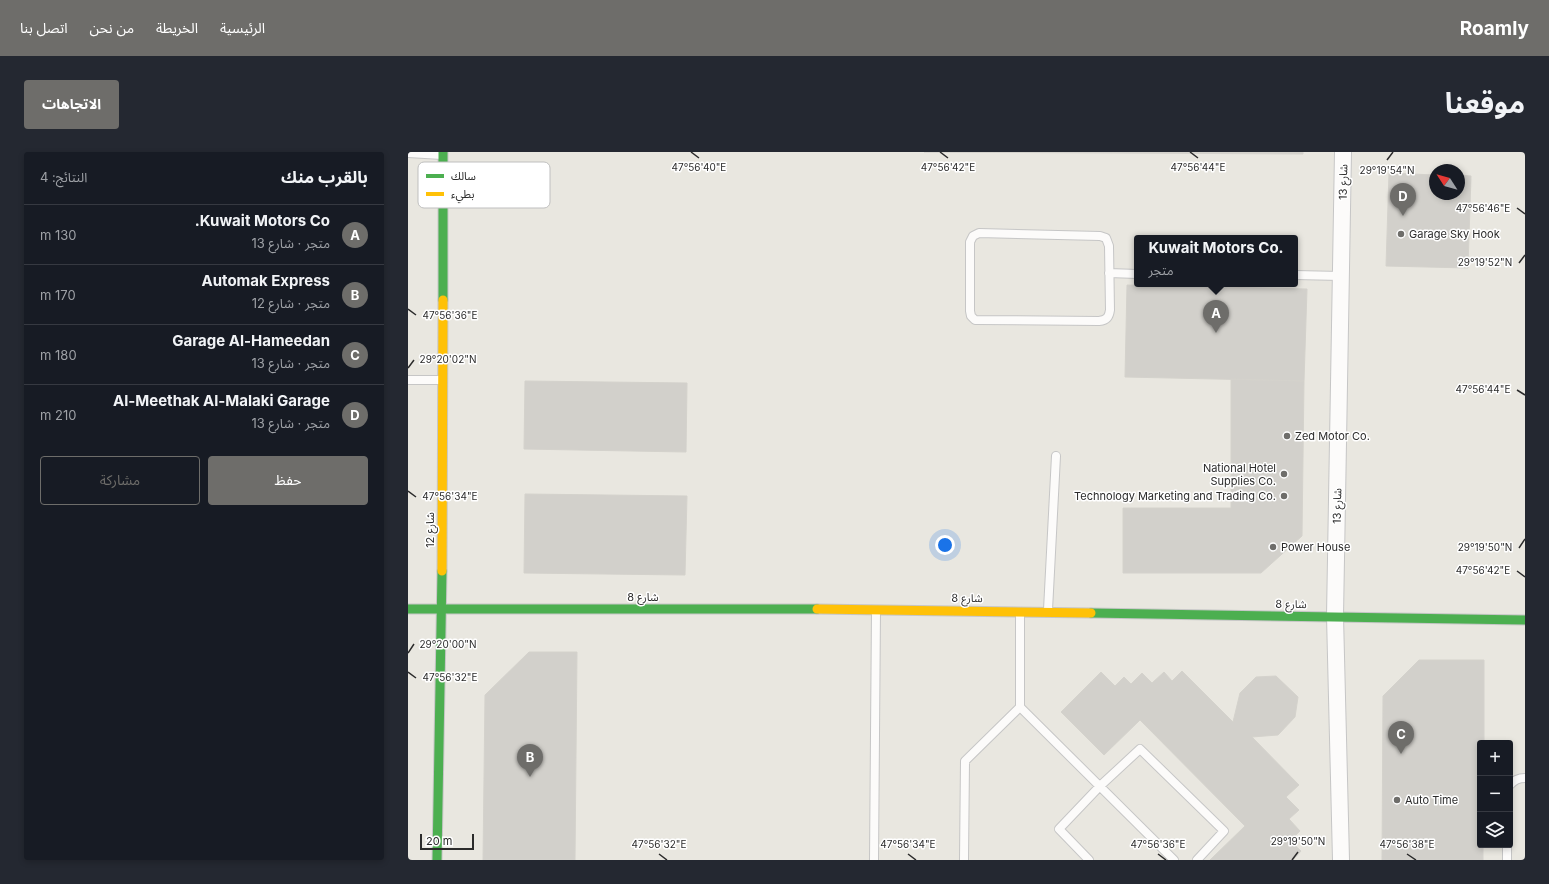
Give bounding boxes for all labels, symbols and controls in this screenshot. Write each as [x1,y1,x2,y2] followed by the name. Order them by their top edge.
[1460,17,1529,40] text: Roamly
[20,19,68,36] text: اتصل بنا
[90,19,134,36] text: من نحن
[156,19,198,36] text: الخريطة
[220,19,265,36] text: الرئيسية
[24,80,119,129] button: الاتجاهات
[1445,86,1525,120] text: موقعنا
[672,161,726,173] text: 47°56'40"E
[921,161,975,173] text: 47°56'42"E
[1171,161,1225,173] text: 47°56'44"E
[418,162,550,208] legend
[1336,164,1351,200] street label: شارع 13
[1360,164,1414,176] text: 29°19'54"N
[1429,164,1465,200] north arrow
[281,167,368,187] text: بالقرب منك
[40,169,87,185] text: النتائج: 4
[451,169,476,183] text: سالك
[1390,183,1416,216] pin: D
[451,187,474,204] text: بطيء
[1456,202,1510,214] text: 47°56'46"E
[195,211,330,230] text: Kuwait Motors Co.
[40,227,77,243] text: 130 m
[350,227,360,243] text: A
[1409,227,1500,241] place label: Garage Sky Hook
[1396,229,1406,239] marker: Garage Sky Hook
[252,235,330,251] text: متجر · شارع 13
[1134,235,1298,287] popup
[1148,238,1284,257] text: Kuwait Motors Co.
[1458,256,1512,268] text: 29°19'52"N
[1148,262,1173,278] text: متجر
[202,271,330,290] text: Automak Express
[40,287,76,303] text: 170 m
[351,287,359,303] text: B
[252,295,330,311] text: متجر · شارع 12
[1203,300,1229,333] pin: A
[423,309,478,321] text: 47°56'36"E
[172,331,330,350] text: Garage Al-Hameedan
[40,347,77,363] text: 180 m
[350,347,360,363] text: C
[420,353,476,365] text: 29°20'02"N
[252,355,330,371] text: متجر · شارع 13
[1456,383,1510,395] text: 47°56'44"E
[113,391,330,410] text: Al-Meethak Al-Malaki Garage
[40,407,76,423] text: 210 m
[350,407,360,423] text: D
[252,415,330,431] text: متجر · شارع 13
[1295,429,1370,443] place label: Zed Motor Co.
[1282,431,1292,441] marker: Zed Motor Co.
[40,456,200,505] button: مشاركة
[208,456,368,505] button: حفظ
[1203,461,1276,488] place label: National Hotel Supplies Co.
[1279,469,1289,479] marker: National Hotel Supplies Co.
[1330,488,1345,524] street label: شارع 13
[1074,489,1276,503] place label: Technology Marketing and Trading Co.
[422,490,478,502] text: 47°56'34"E
[1279,491,1289,501] marker: Technology Marketing and Trading Co.
[423,512,438,548] street label: شارع 12
[935,535,955,555] your location
[1281,540,1350,554] place label: Power House
[1458,541,1512,553] text: 29°19'50"N
[1268,542,1278,552] marker: Power House
[1456,564,1510,576] text: 47°56'42"E
[627,590,659,605] street label: شارع 8
[951,591,983,606] street label: شارع 8
[1275,597,1307,612] street label: شارع 8
[419,638,477,650] text: 29°20'00"N
[423,671,477,683] text: 47°56'32"E
[1388,721,1414,754] pin: C
[1477,740,1513,848] map controls
[1477,740,1513,776] button: +
[517,744,543,777] pin: B
[1477,776,1513,812] button: −
[1405,793,1458,807] place label: Auto Time
[1392,795,1402,805] marker: Auto Time
[1477,812,1513,848] button: layers
[420,832,474,851] scale bar
[426,834,452,848] text: 20 m
[1271,835,1325,847] text: 29°19'50"N
[632,838,686,850] text: 47°56'32"E
[880,838,936,850] text: 47°56'34"E
[1131,838,1186,850] text: 47°56'36"E
[1380,838,1435,850] text: 47°56'38"E

